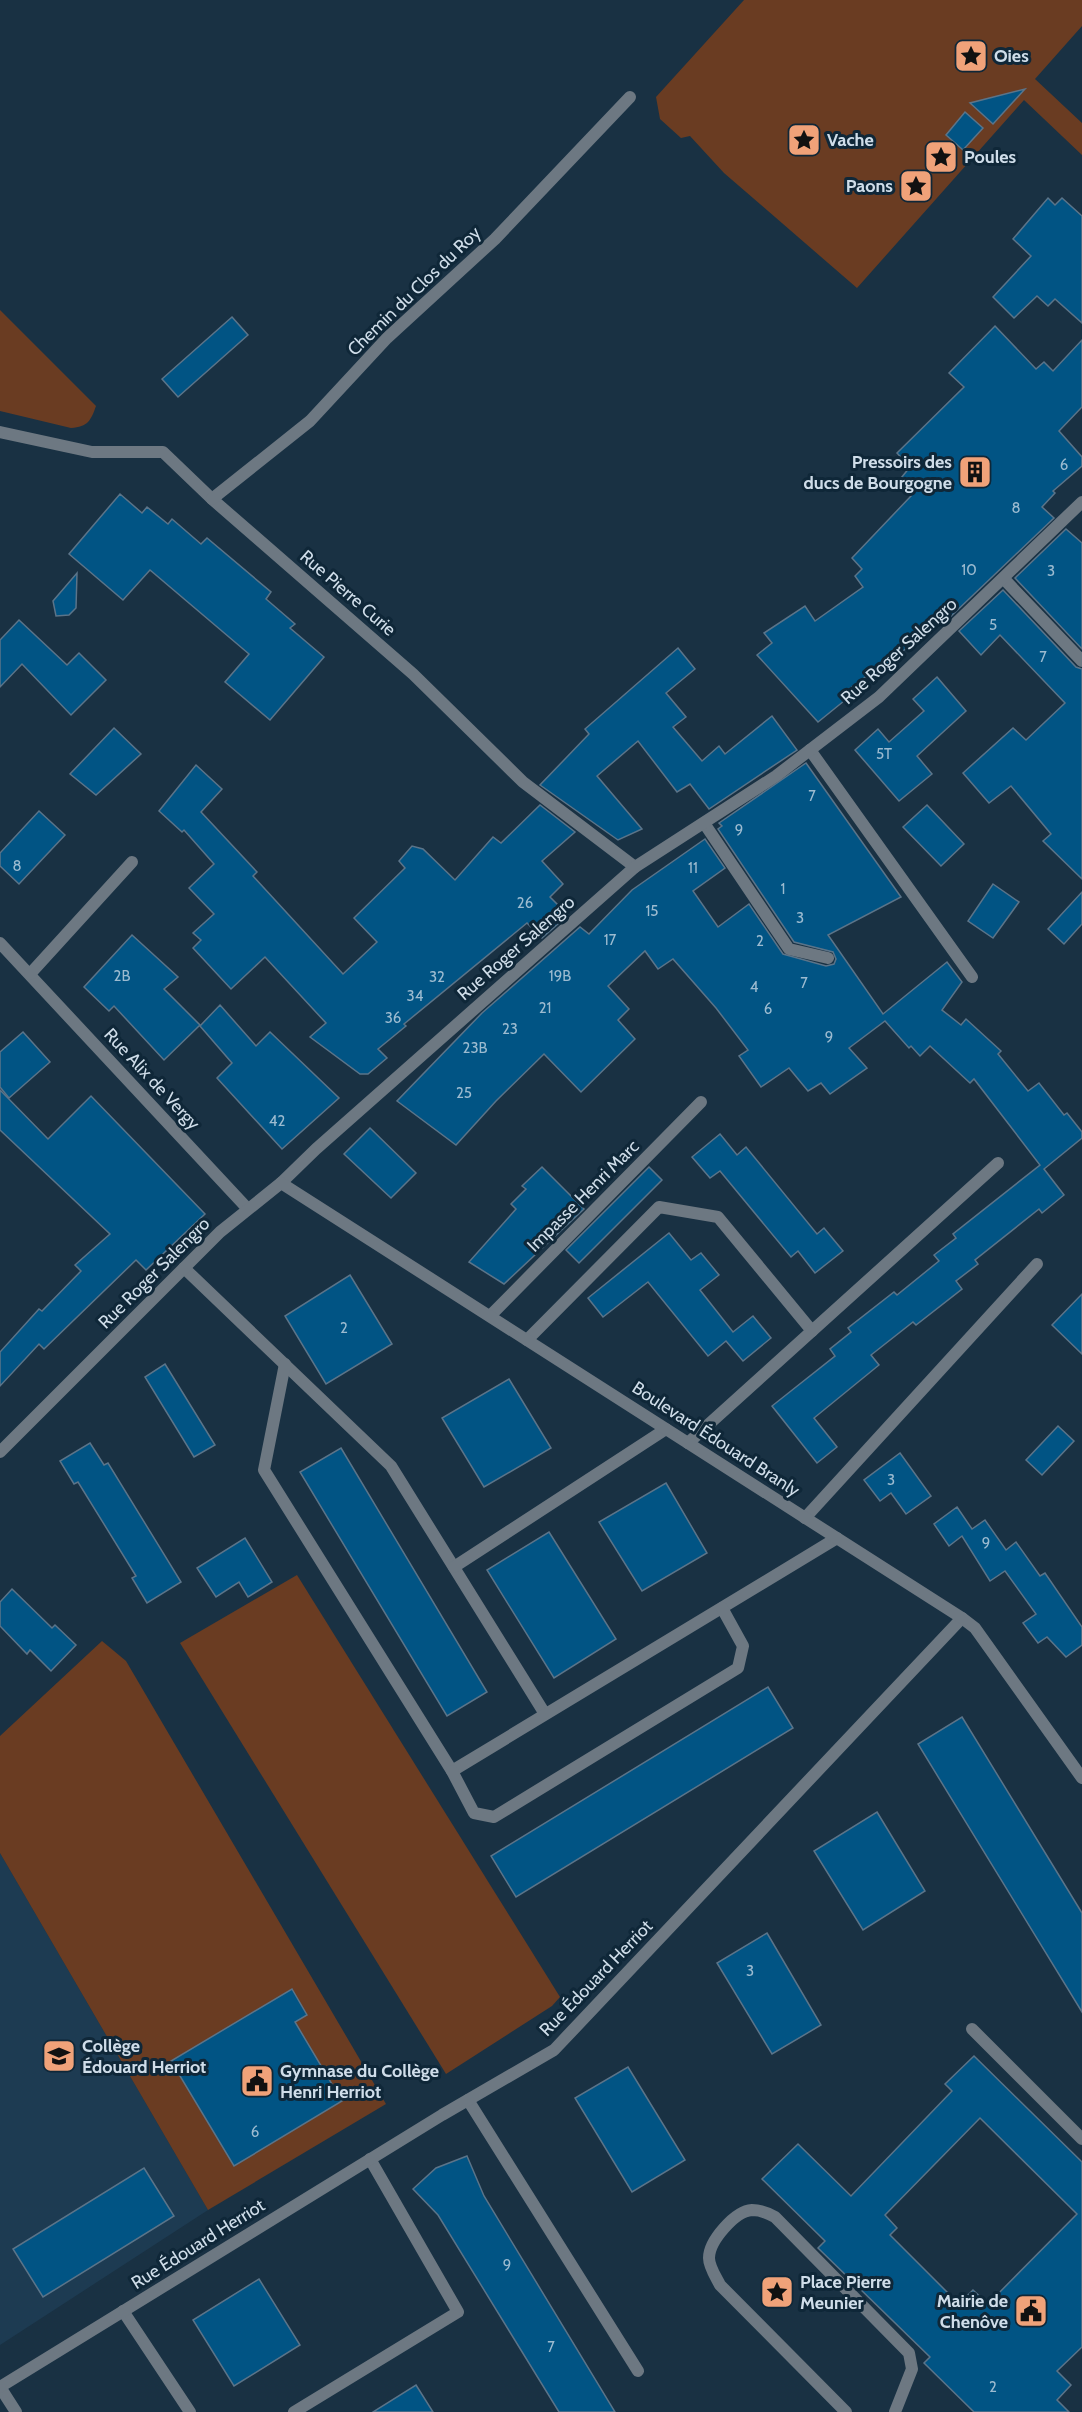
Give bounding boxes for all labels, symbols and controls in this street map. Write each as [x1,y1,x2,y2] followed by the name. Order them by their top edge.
[953,38,989,74] place icon: Oies
[994,45,1029,67] place label: Oies
[786,122,822,158] place icon: Vache
[827,129,874,151] place label: Vache
[923,139,959,175] place icon: Poules
[964,146,1017,168] place label: Poules
[898,168,934,204] place icon: Paons
[846,175,893,197] place label: Paons
[343,222,485,360] street label: Chemin du Clos du Roy
[804,451,952,494] place label: Pressoirs des ducs de Bourgogne
[957,454,993,490] building icon: Pressoirs des ducs de Bourgogne
[1060,456,1068,474] house number: 6
[1011,499,1021,517] house number: 8
[296,545,400,641] street label: Rue Pierre Curie
[961,561,977,579] house number: 10
[1047,562,1055,580] house number: 3
[836,593,962,709] street label: Rue Roger Salengro
[989,616,997,634] house number: 5
[1039,648,1047,666] house number: 7
[876,745,892,763] house number: 5T
[808,787,816,805] house number: 7
[735,821,743,839] house number: 9
[12,857,22,875] house number: 8
[688,859,698,877] house number: 11
[781,880,785,898] house number: 1
[453,891,579,1005] street label: Rue Roger Salengro
[517,894,533,912] house number: 26
[645,902,659,920] house number: 15
[796,909,804,927] house number: 3
[604,931,617,949] house number: 17
[756,932,764,950] house number: 2
[114,967,130,985] house number: 2B
[549,967,571,985] house number: 19B
[429,968,445,986] house number: 32
[800,974,808,992] house number: 7
[750,978,759,996] house number: 4
[407,987,424,1005] house number: 34
[539,999,551,1017] house number: 21
[764,1000,772,1018] house number: 6
[385,1009,401,1027] house number: 36
[502,1020,518,1038] house number: 23
[99,1024,205,1134] street label: Rue Alix de Vergy
[825,1028,833,1046] house number: 9
[463,1039,488,1057] house number: 23B
[456,1084,472,1102] house number: 25
[269,1112,285,1130] house number: 42
[522,1135,644,1257] street label: Impasse Henri Marc
[94,1213,214,1333] street label: Rue Roger Salengro
[340,1319,348,1337] house number: 2
[628,1377,804,1501] street label: Boulevard Édouard Branly
[887,1471,895,1489] house number: 3
[982,1534,990,1552] house number: 9
[535,1915,657,2041] street label: Rue Édouard Herriot
[746,1962,754,1980] house number: 3
[82,2035,206,2078] place label: Collège Édouard Herriot
[41,2038,77,2074] school or university icon: Collège Édouard Herriot
[280,2060,439,2103] place label: Gymnase du Collège Henri Herriot
[239,2063,275,2099] public building icon: Gymnase du Collège Henri Herriot
[251,2123,259,2141] house number: 6
[127,2194,269,2294] street label: Rue Édouard Herriot
[503,2256,511,2274] house number: 9
[800,2271,891,2314] place label: Place Pierre Meunier
[759,2274,795,2310] place icon: Place Pierre Meunier
[937,2290,1008,2333] place label: Mairie de Chenôve
[1013,2293,1049,2329] public building icon: Mairie de Chenôve
[547,2338,555,2356] house number: 7
[989,2378,997,2396] house number: 2

